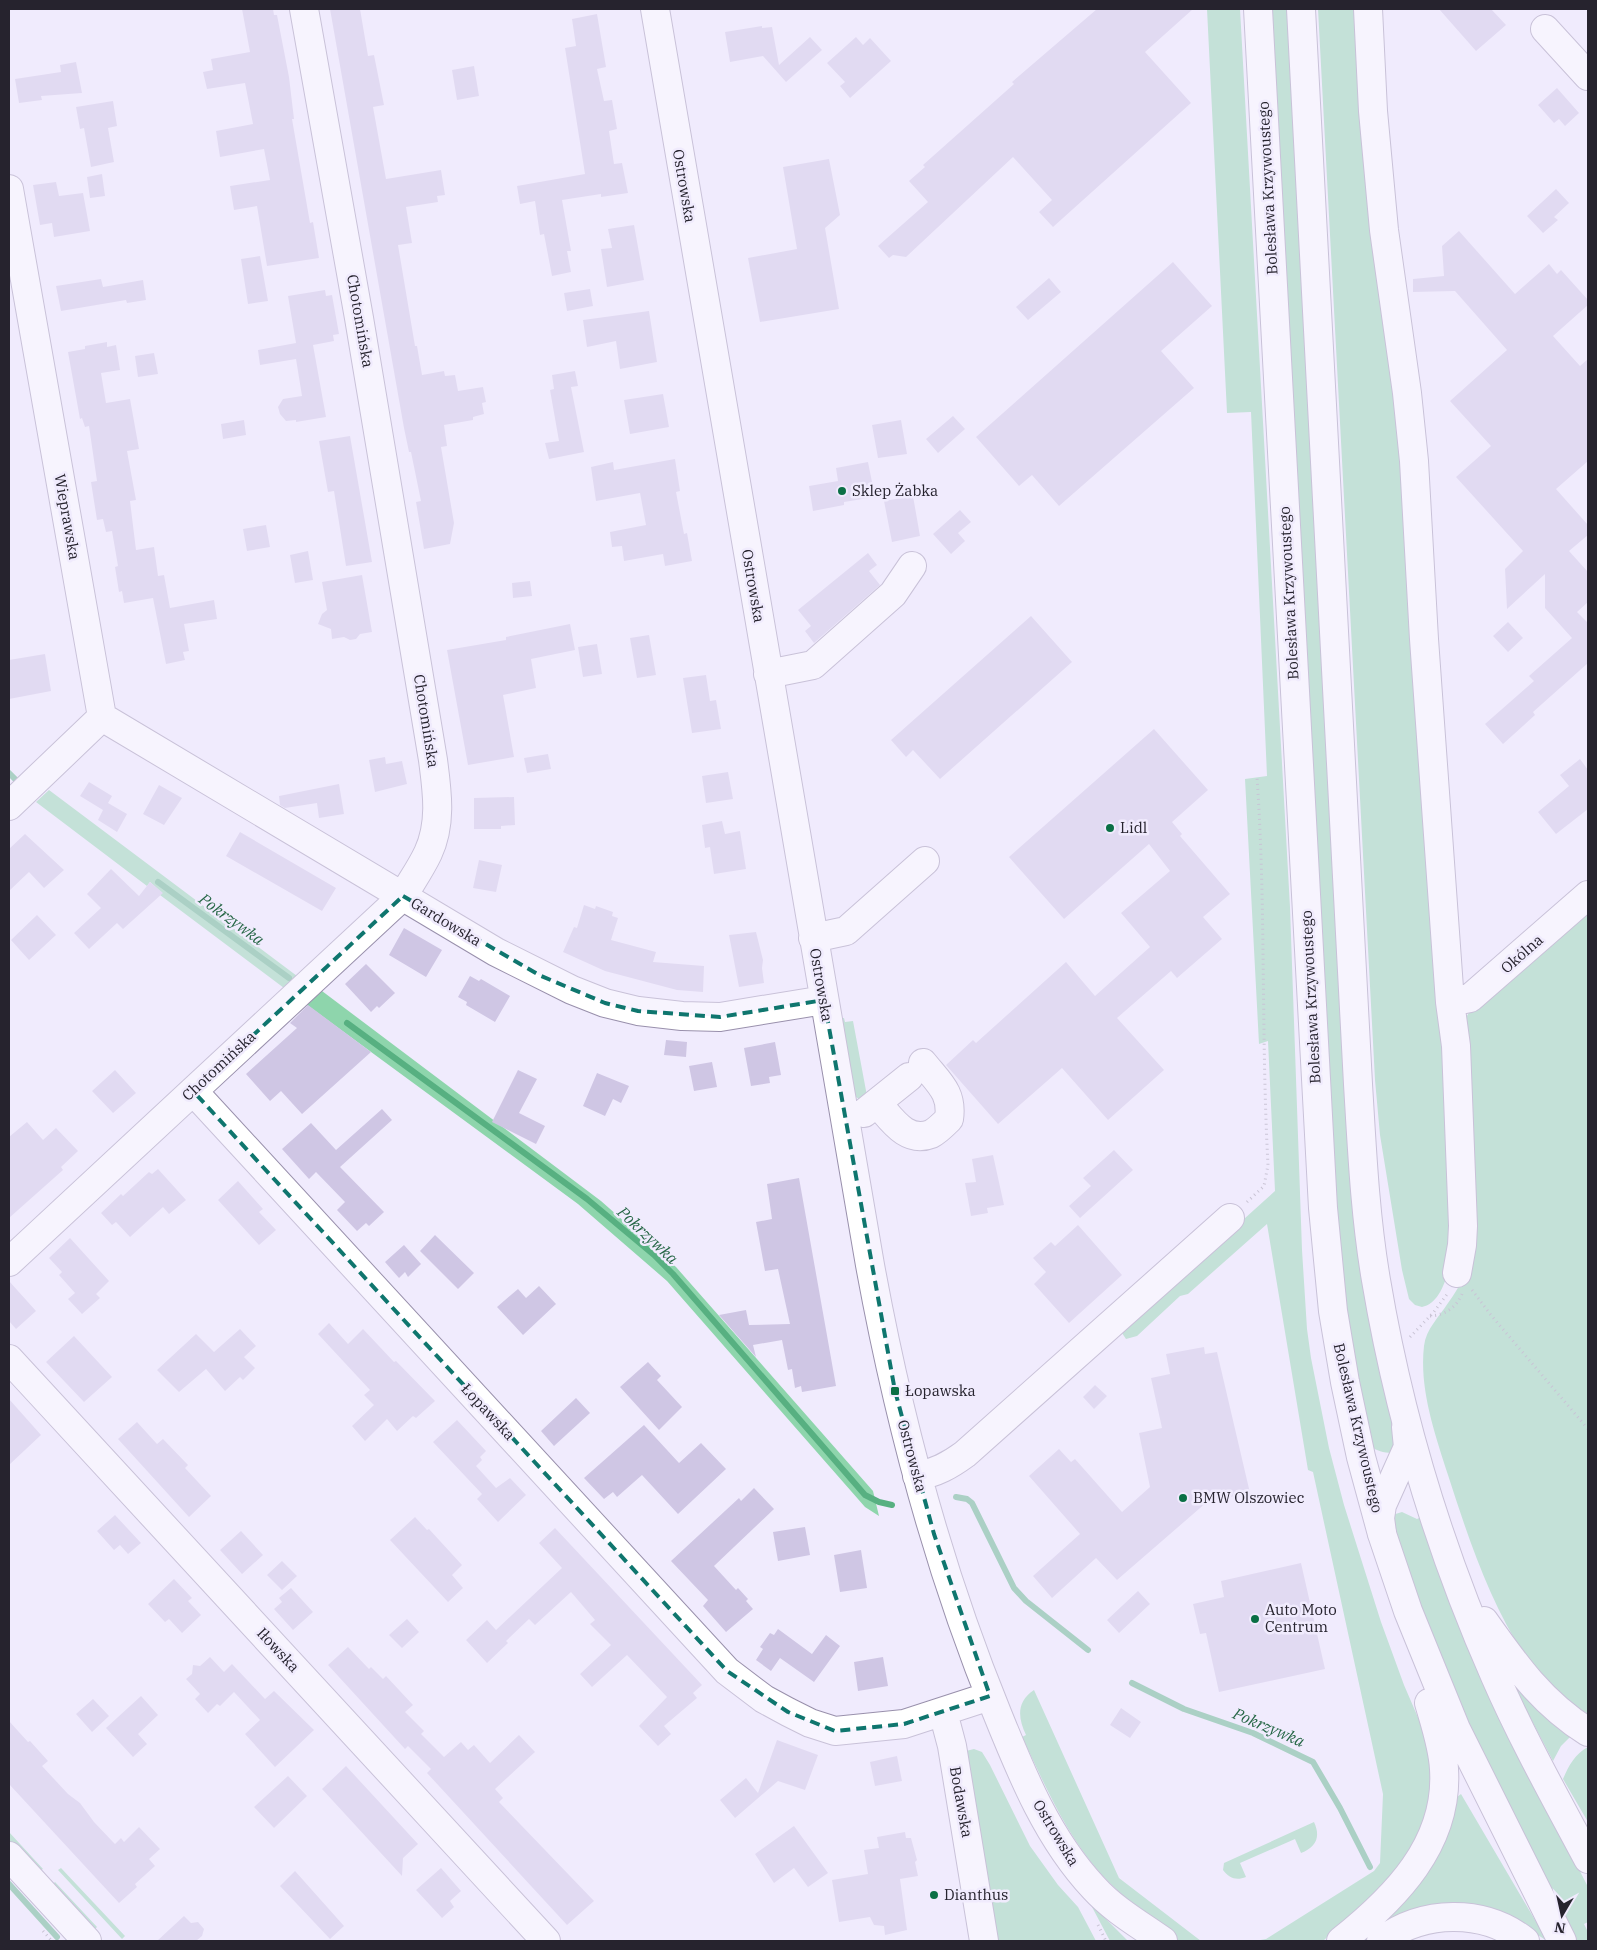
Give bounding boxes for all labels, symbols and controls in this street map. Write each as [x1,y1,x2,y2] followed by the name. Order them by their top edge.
[1253,101,1282,275] street label: Bolesława Krzywoustego
[669,148,700,224] street label: Ostrowska
[343,273,378,369] street label: Chotomińska
[51,472,84,561] street label: Wieprawska
[852,481,938,500] place label: Sklep Żabka
[836,485,848,497] marker: Sklep Żabka
[1274,506,1303,680] street label: Bolesława Krzywoustego
[738,548,769,624] street label: Ostrowska
[410,673,443,769] street label: Chotomińska
[1120,818,1147,837] place label: Lidl
[1104,822,1116,834] marker: Lidl
[195,888,269,949] water label: Pokrzywka
[407,893,485,950] street label: Gardowska
[1296,910,1325,1084] street label: Bolesława Krzywoustego
[1497,930,1547,977] street label: Okólna
[806,947,837,1023] street label: Ostrowska
[178,1027,260,1105] street label: Chotomińska
[613,1201,683,1268] water label: Pokrzywka
[1330,1341,1387,1515] street label: Bolesława Krzywoustego
[457,1379,519,1444] street label: Łopawska
[905,1381,976,1400] place label: Łopawska
[889,1385,901,1397] marker: Łopawska
[894,1418,931,1494] street label: Ostrowska
[1193,1488,1305,1507] place label: BMW Olszowiec
[1177,1492,1189,1504] marker: BMW Olszowiec
[1265,1600,1337,1636] place label: Auto Moto Centrum
[1249,1613,1261,1625] marker: Auto Moto Centrum
[253,1623,304,1676] street label: Iłowska
[1229,1703,1308,1751] water label: Pokrzywka
[946,1765,977,1839] street label: Bodawska
[1029,1796,1084,1869] street label: Ostrowska
[944,1885,1008,1904] place label: Dianthus
[928,1889,940,1901] marker: Dianthus
[1537,1890,1587,1940] north arrow
[1553,1918,1567,1938] text: N

